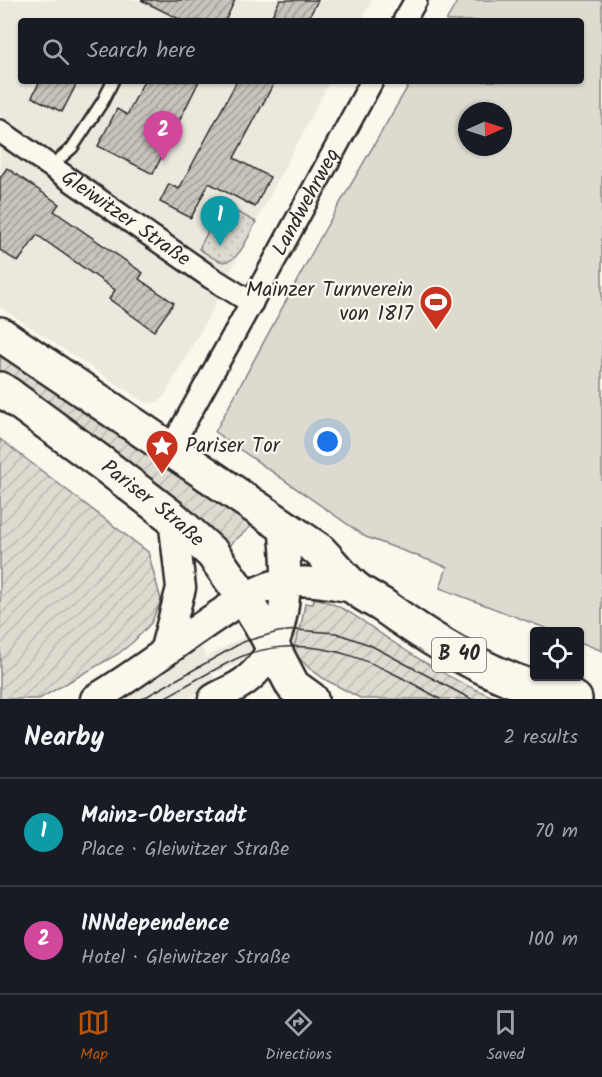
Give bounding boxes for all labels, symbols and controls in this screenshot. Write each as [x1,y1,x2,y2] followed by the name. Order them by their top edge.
[18,18,584,84] search box
[87,34,195,69] text: Search here
[39,35,72,68] icon: search
[458,102,512,156] north arrow
[144,112,182,161] pin: 2
[264,142,349,262] street label: Landwehrweg
[54,162,198,275] street label: Gleiwitzer Straße
[200,196,240,246] pin: 1
[246,274,414,331] place label: Mainzer Turnverein von 1817
[418,284,454,331] sports icon: Mainzer Turnverein von 1817
[313,427,342,456] your location
[144,428,180,475] place icon: Pariser Tor
[185,430,281,463] place label: Pariser Tor
[94,452,212,556] street label: Pariser Straße
[530,627,584,681] map controls
[530,627,584,681] button: locate
[432,638,486,672] road number: B 40
[24,717,104,759] text: Nearby
[503,722,578,754] text: 2 results
[81,799,247,834] text: Mainz-Oberstadt
[40,816,47,848] text: 1
[535,816,578,848] text: 70 m
[81,834,289,866] text: Place · Gleiwitzer Straße
[81,907,229,942] text: INNdependence
[38,924,49,956] text: 2
[528,924,578,956] text: 100 m
[81,942,290,974] text: Hotel · Gleiwitzer Straße
[77,1006,110,1067] tab: Map
[265,1006,332,1067] tab: Directions
[487,1006,525,1067] tab: Saved

